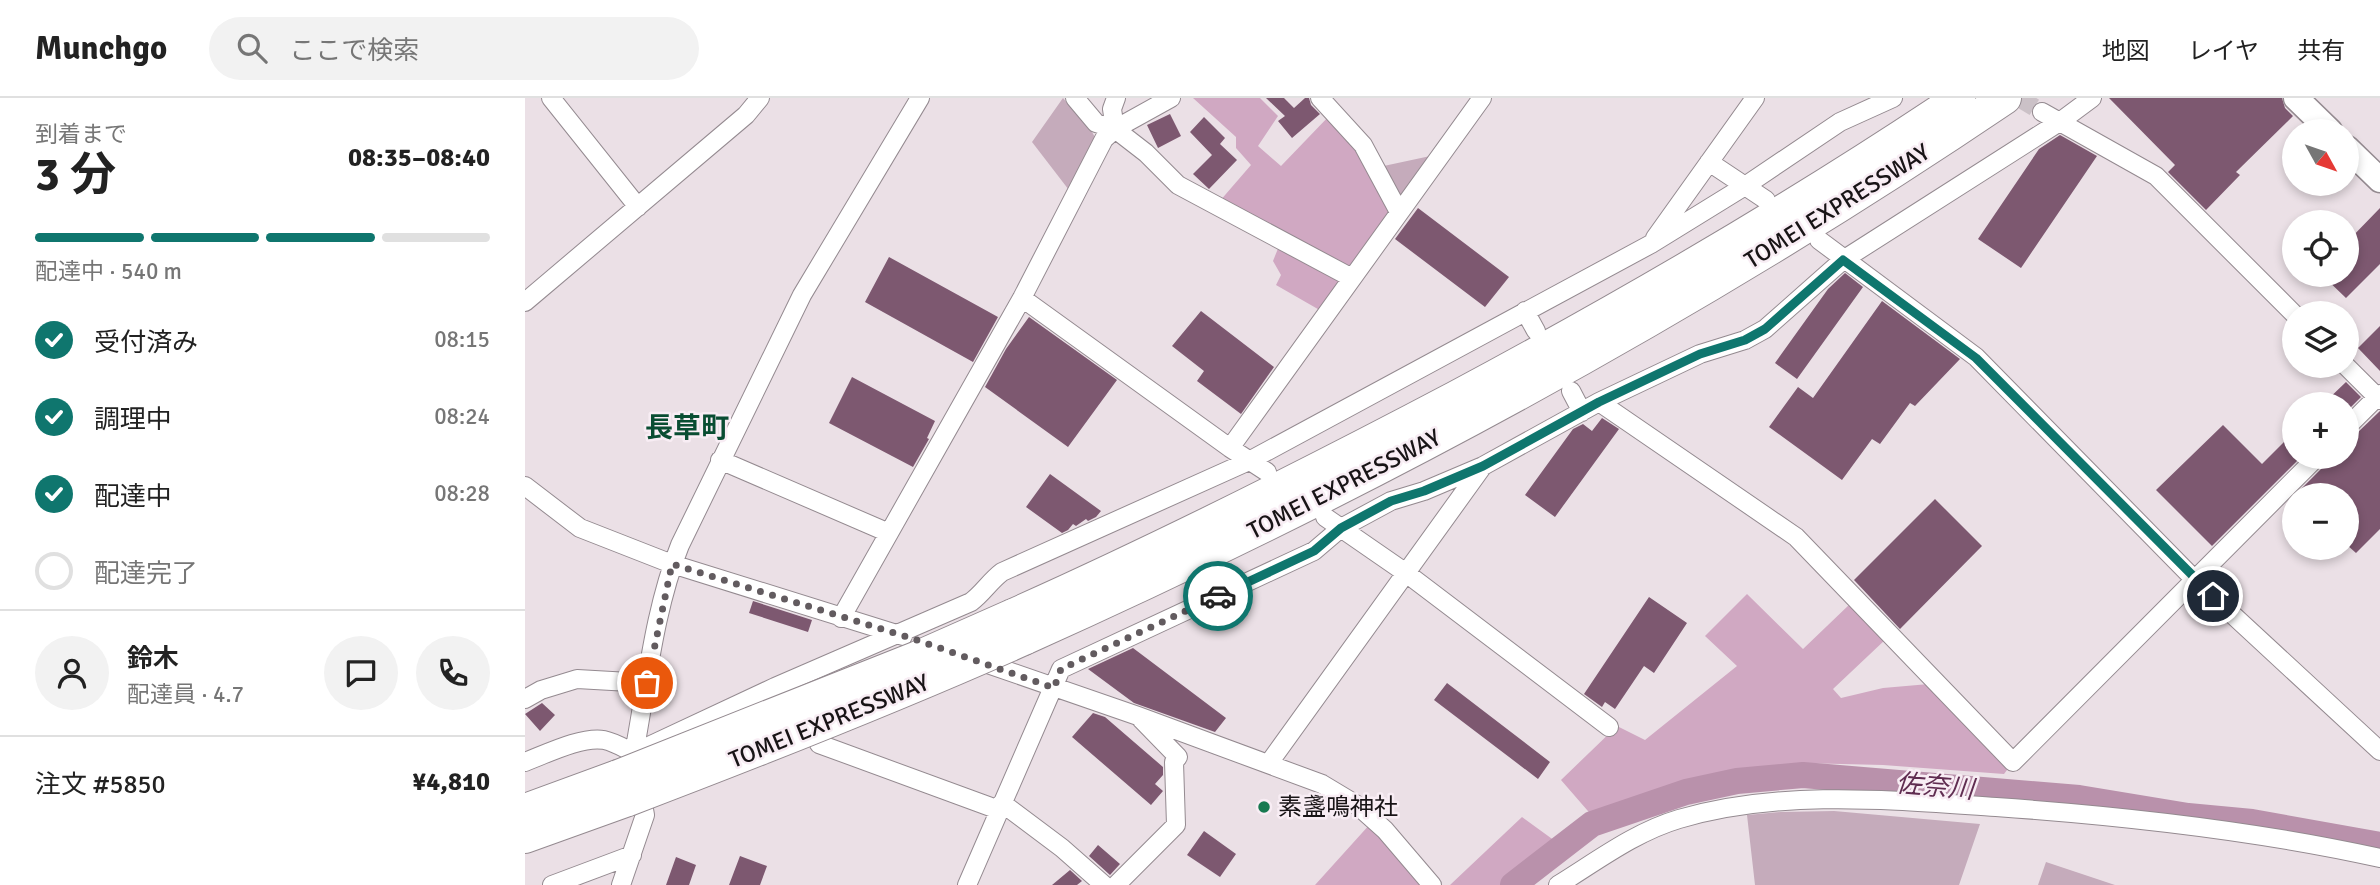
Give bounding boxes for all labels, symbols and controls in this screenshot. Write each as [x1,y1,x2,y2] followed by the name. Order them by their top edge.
[209,17,699,80] search box
[35,28,167,69] text: Munchgo
[233,29,271,67] icon: search
[289,35,419,67] text: ここで検索
[2102,36,2150,66] text: 地図
[2188,36,2259,66] text: レイヤ
[2297,36,2345,66] text: 共有
[2282,119,2359,196] north arrow
[2282,119,2359,560] map controls
[35,120,127,149] text: 到着まで
[1739,137,1935,275] street label: TOMEI EXPRESSWAY
[348,142,490,174] text: 08:35–08:40
[35,147,116,203] text: 3 分
[2282,210,2359,287] button: locate
[35,257,182,286] text: 配達中 · 540 m
[2282,301,2359,378] button: layers
[35,321,73,359] icon: check
[434,325,490,354] text: 08:15
[94,327,198,359] text: 受付済み
[2282,392,2359,469] button: +
[35,398,73,436] icon: check
[434,402,490,431] text: 08:24
[94,404,172,436] text: 調理中
[645,411,729,445] district label: 長草町
[1242,422,1446,546] street label: TOMEI EXPRESSWAY
[35,475,73,513] icon: check
[434,479,490,508] text: 08:28
[94,481,172,513] text: 配達中
[2282,483,2359,560] button: −
[94,558,198,590] text: 配達完了
[1183,561,1253,631] courier
[2183,566,2243,626] pin
[1199,577,1237,615] icon: car
[2194,577,2232,615] icon: home
[35,636,109,710] button: person
[324,636,398,710] button: chat
[416,636,490,710] button: phone
[127,643,179,675] text: 鈴木
[617,653,677,713] pin
[628,664,666,702] icon: bag
[725,667,933,775] street label: TOMEI EXPRESSWAY
[127,680,244,709] text: 配達員 · 4.7
[412,766,490,798] text: ¥4,810
[1895,768,1978,807] water label: 佐奈川
[35,769,166,801] text: 注文 #5850
[1278,792,1398,822] place label: 素盞鳴神社
[1256,799,1272,815] marker: 素盞鳴神社

